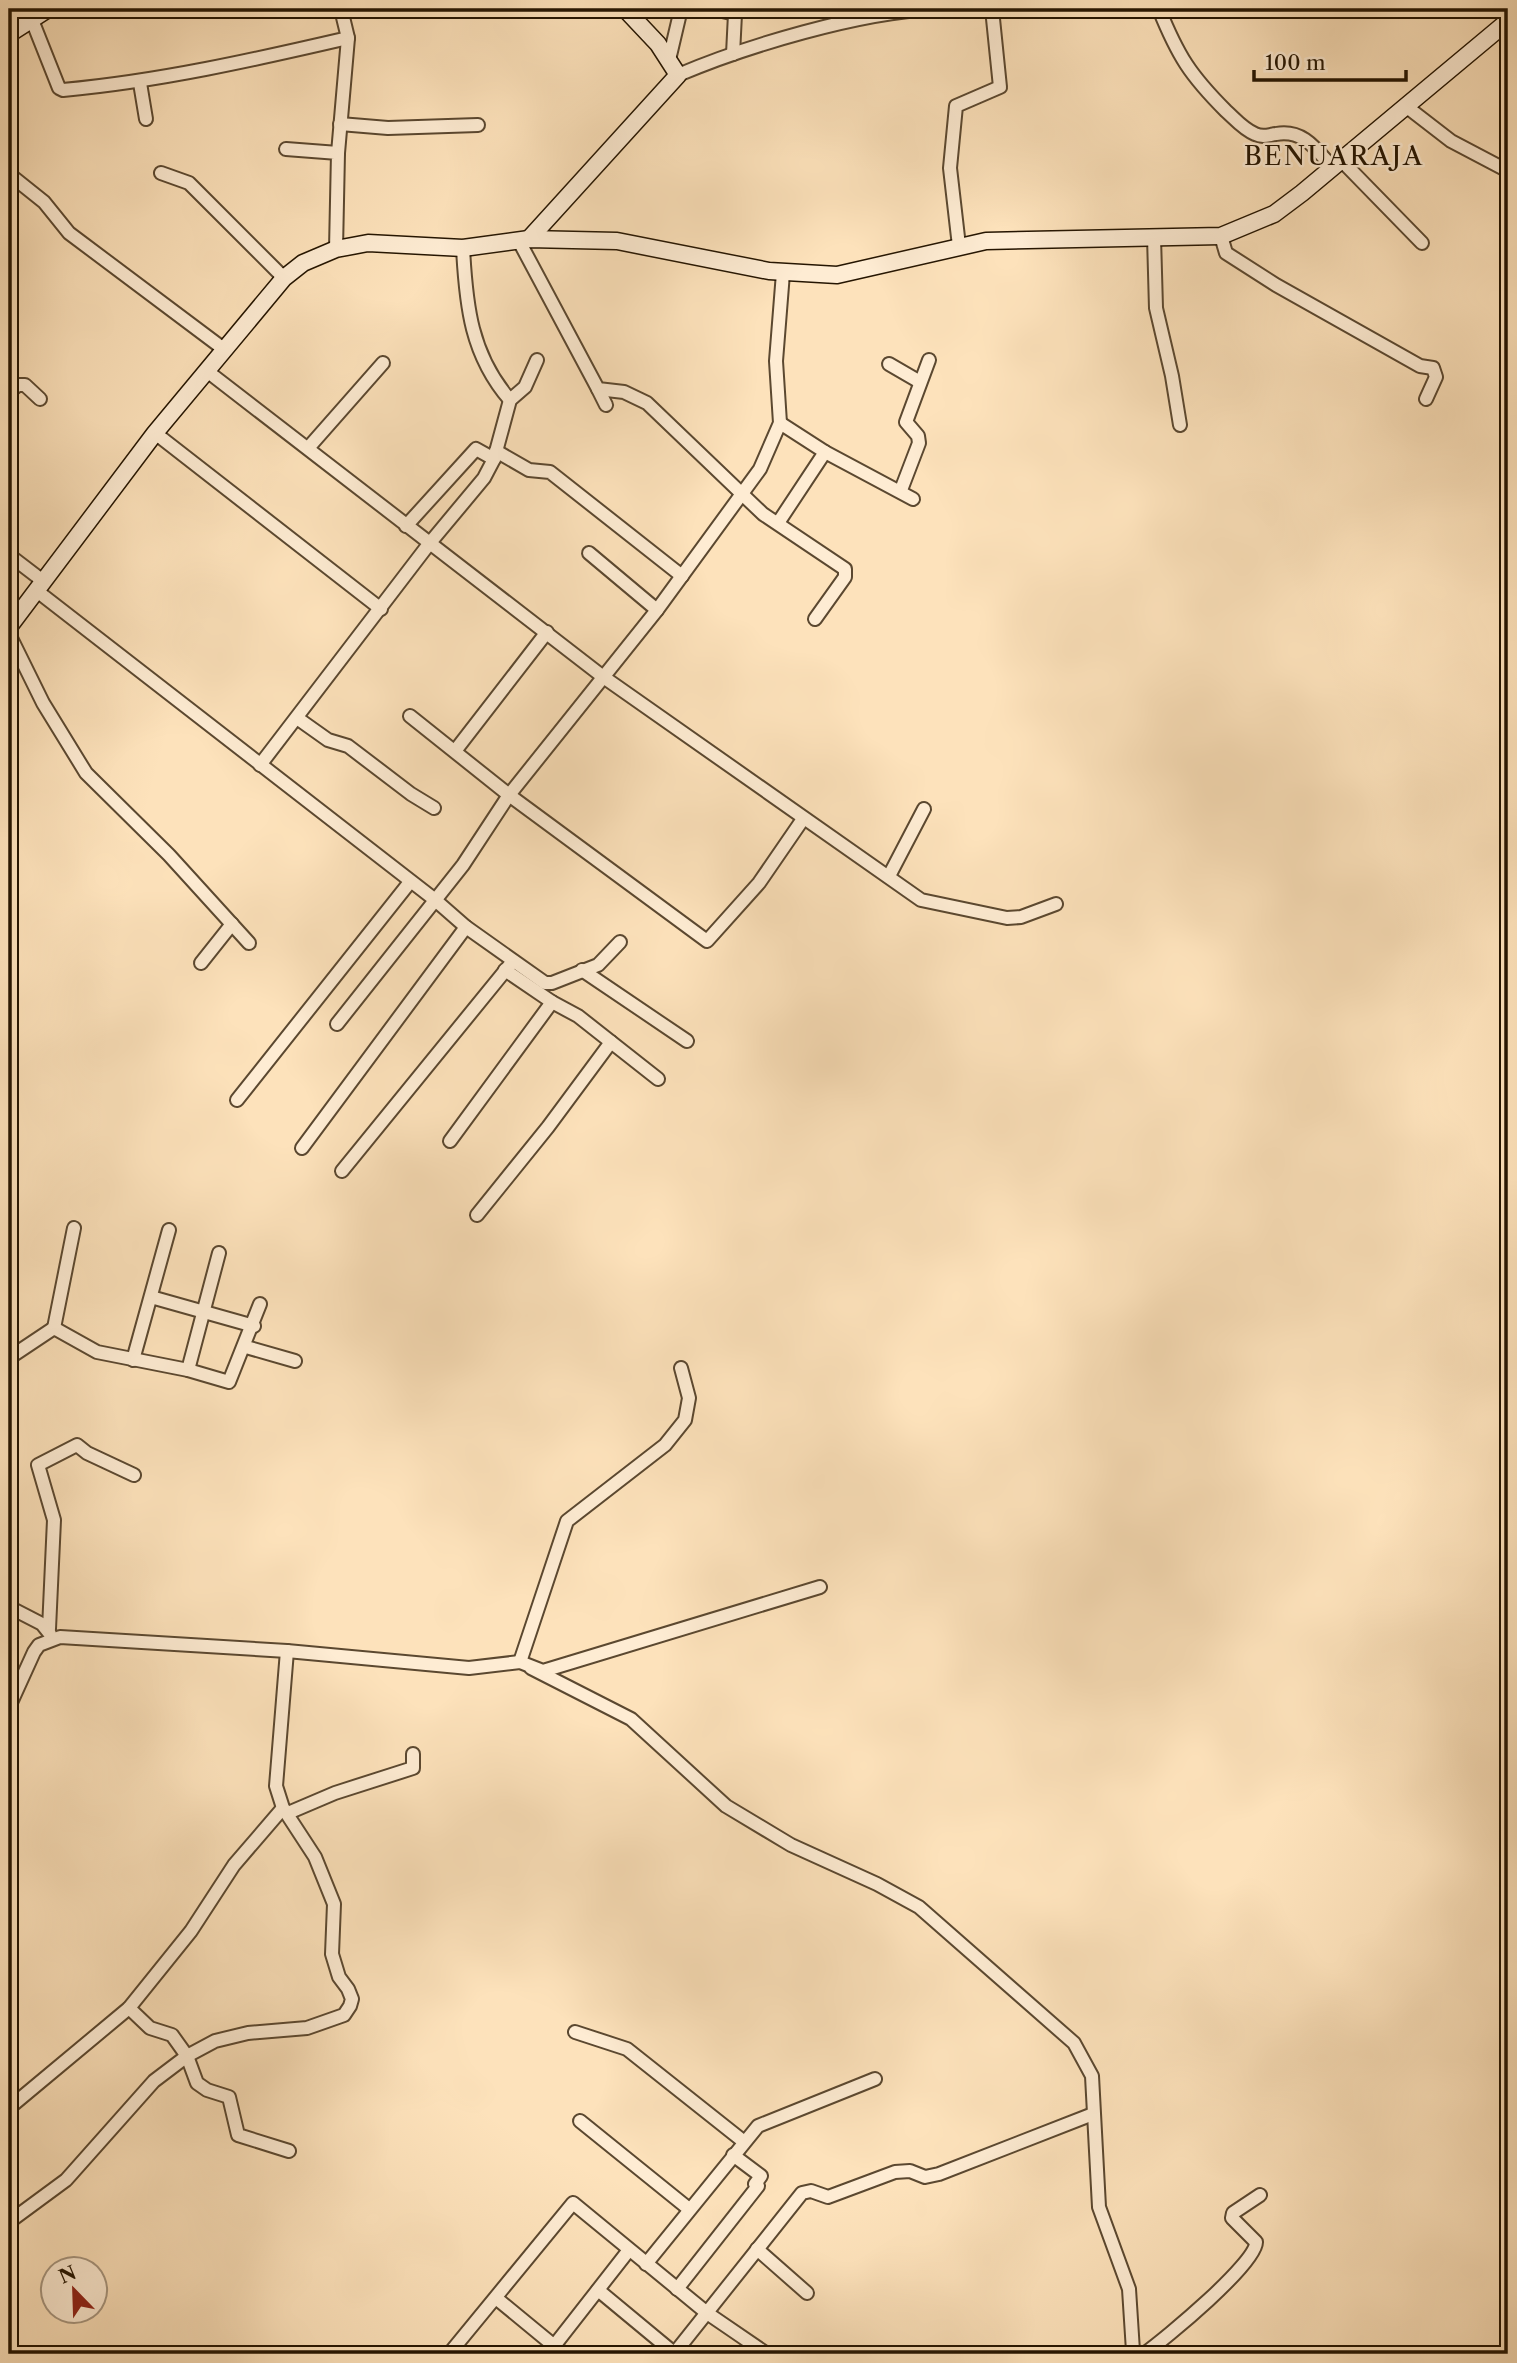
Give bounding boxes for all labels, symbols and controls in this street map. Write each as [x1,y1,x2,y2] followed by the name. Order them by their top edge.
[1254,38,1407,82] scale bar
[1265,50,1326,75] text: 100 m
[1244,140,1424,172] district label: BENUARAJA
[38,2254,108,2324] north arrow
[55,2261,80,2289] text: N

